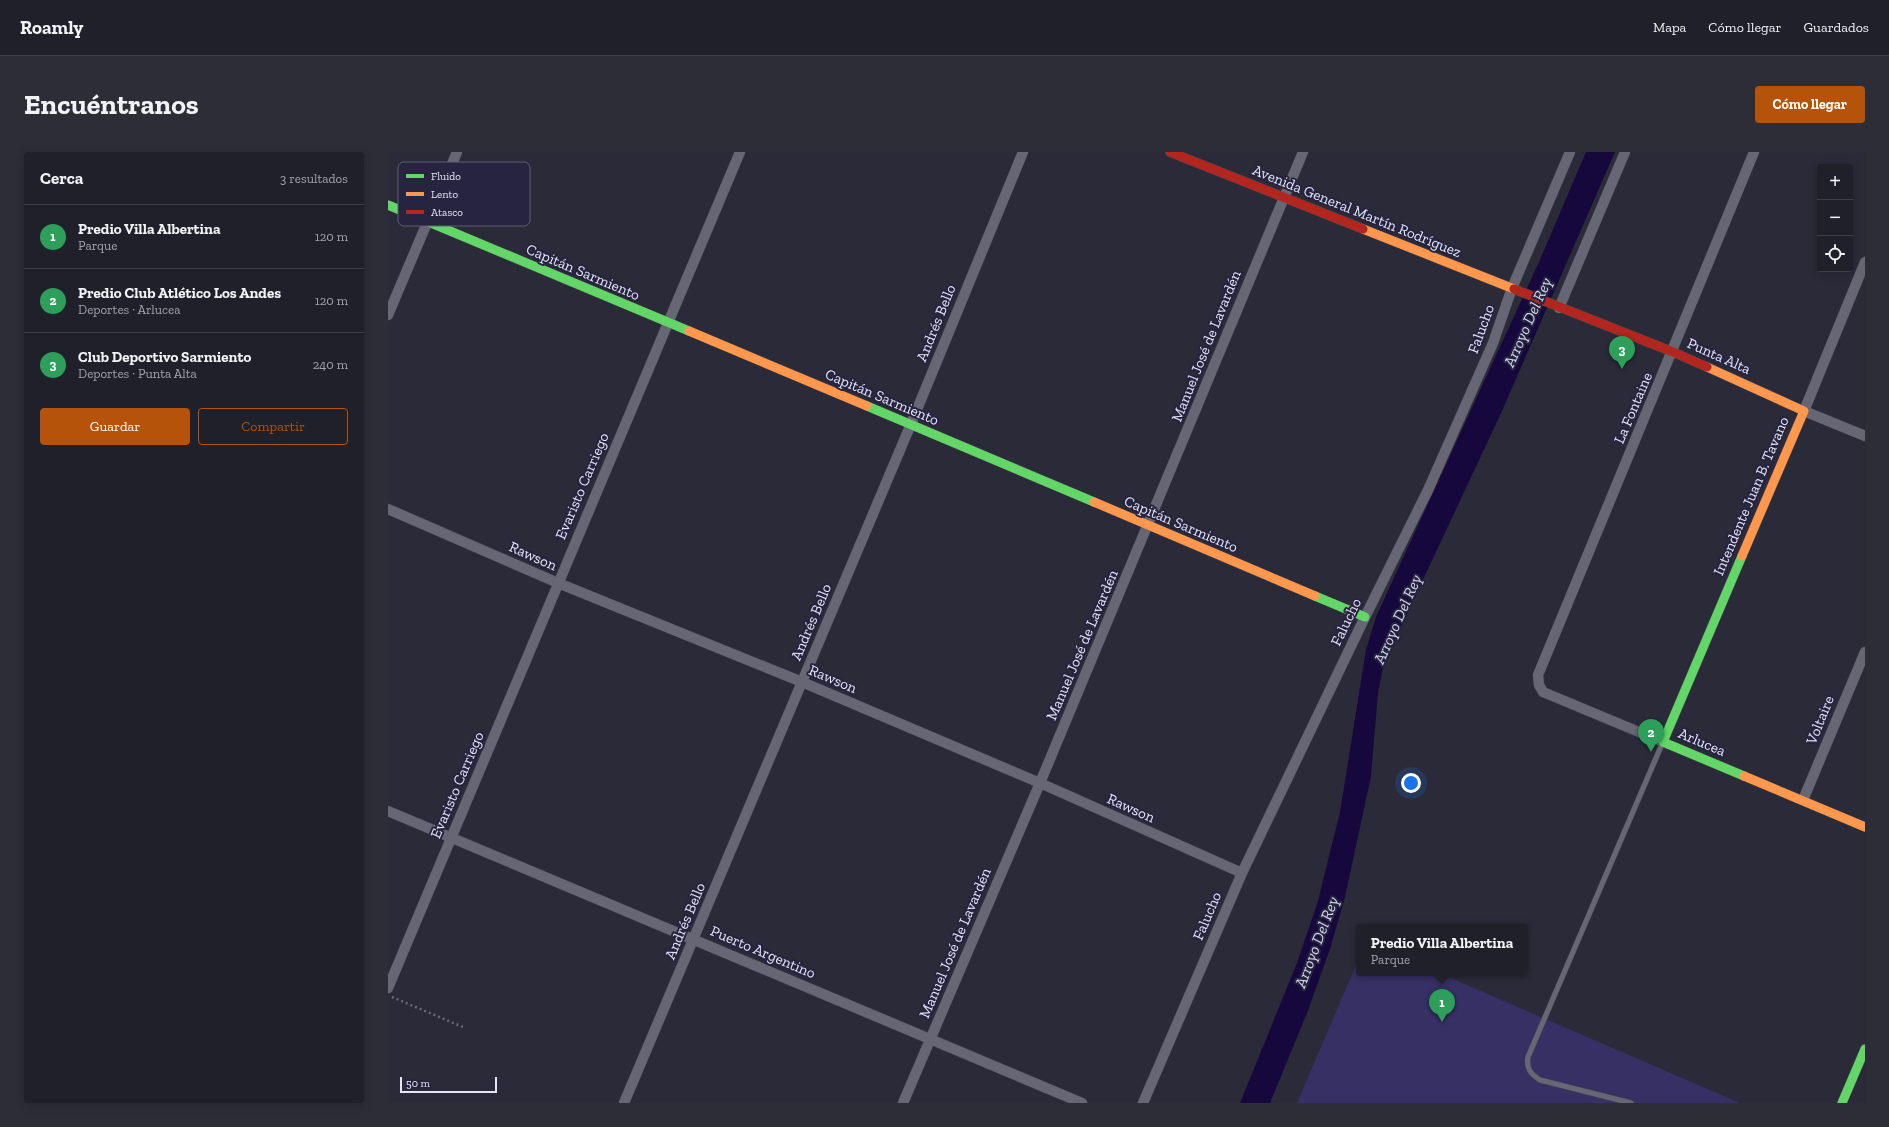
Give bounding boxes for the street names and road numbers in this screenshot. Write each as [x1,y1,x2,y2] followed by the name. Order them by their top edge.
[1250,161,1464,261] street label: Avenida General Martín Rodríguez
[523,240,643,304] street label: Capitán Sarmiento
[1167,267,1245,424] street label: Manuel José de Lavardén
[912,281,960,364] street label: Andrés Bello
[1464,302,1498,356] street label: Falucho
[1684,334,1754,378] street label: Punta Alta
[822,365,942,429] street label: Capitán Sarmiento
[1610,370,1656,446] street label: La Fontaine
[1709,414,1793,578] street label: Intendente Juan B. Tavano
[551,430,613,542] street label: Evaristo Carriego
[1121,492,1241,556] street label: Capitán Sarmiento
[506,538,560,575] street label: Rawson
[1042,567,1122,723] street label: Manuel José de Lavardén
[787,581,835,663] street label: Andrés Bello
[1327,595,1365,649] street label: Falucho
[806,661,860,697] street label: Rawson
[1802,693,1838,748] street label: Voltaire
[1676,724,1728,760] street label: Arlucea
[426,729,488,841] street label: Evaristo Carriego
[1104,790,1158,827] street label: Rawson
[915,865,995,1021] street label: Manuel José de Lavardén
[661,880,709,962] street label: Andrés Bello
[1189,889,1225,943] street label: Falucho
[708,922,819,982] street label: Puerto Argentino

